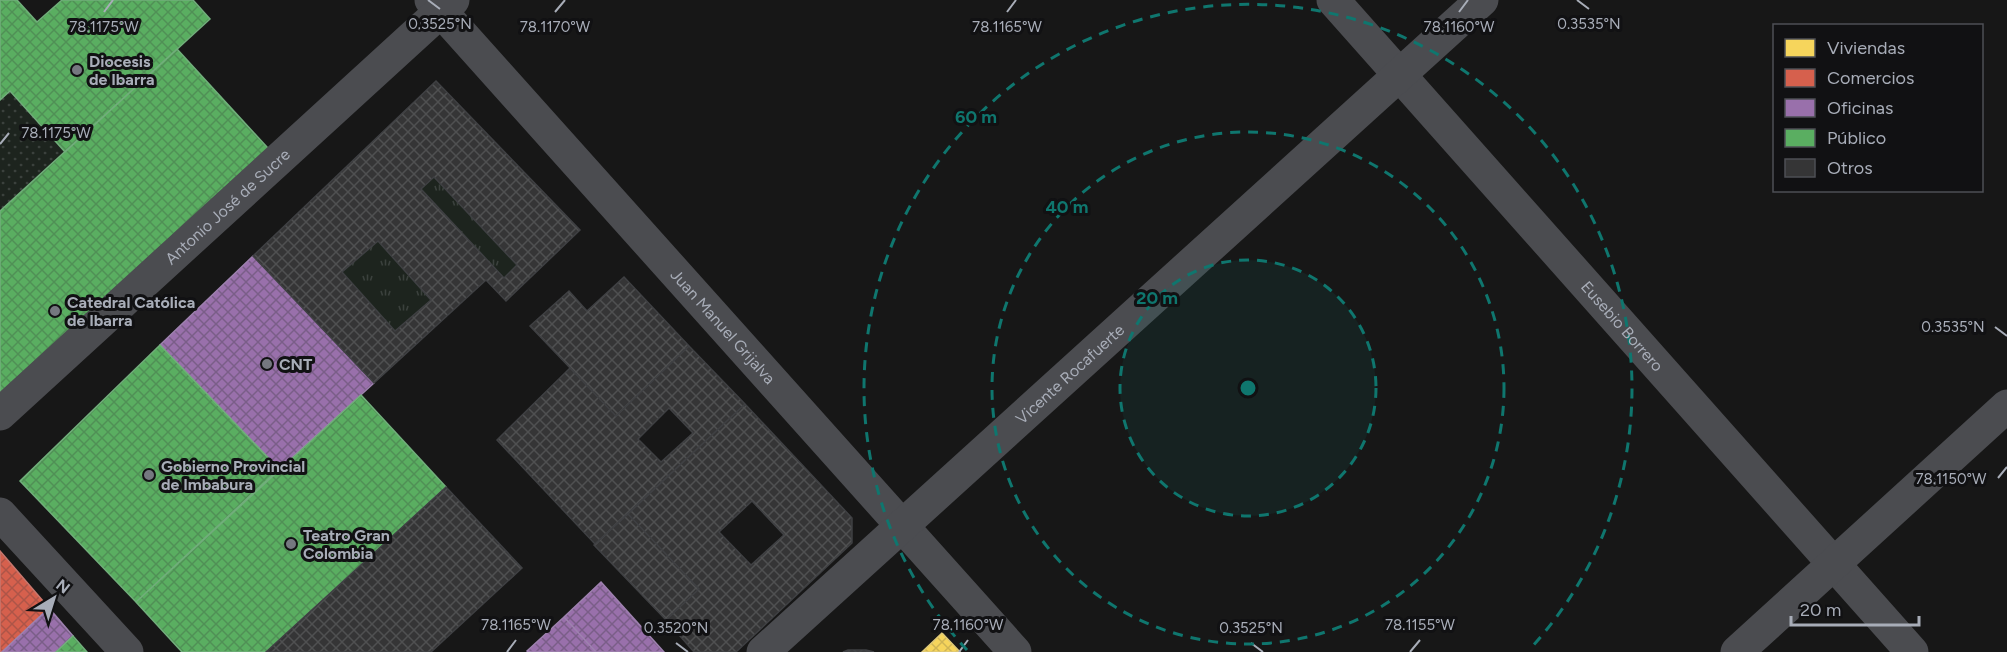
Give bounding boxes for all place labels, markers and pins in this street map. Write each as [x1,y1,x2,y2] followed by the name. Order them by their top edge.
[89,52,155,89] place label: Diocesis de Ibarra
[70,63,84,77] marker: Diocesis de Ibarra
[67,293,195,330] place label: Catedral Católica de Ibarra
[48,304,62,318] marker: Catedral Católica de Ibarra
[279,355,313,374] place label: CNT
[260,357,274,371] marker: CNT
[1238,378,1258,398] centre of rings
[161,457,305,494] place label: Gobierno Provincial de Imbabura
[142,468,156,482] marker: Gobierno Provincial de Imbabura
[303,526,390,563] place label: Teatro Gran Colombia
[284,537,298,551] marker: Teatro Gran Colombia

